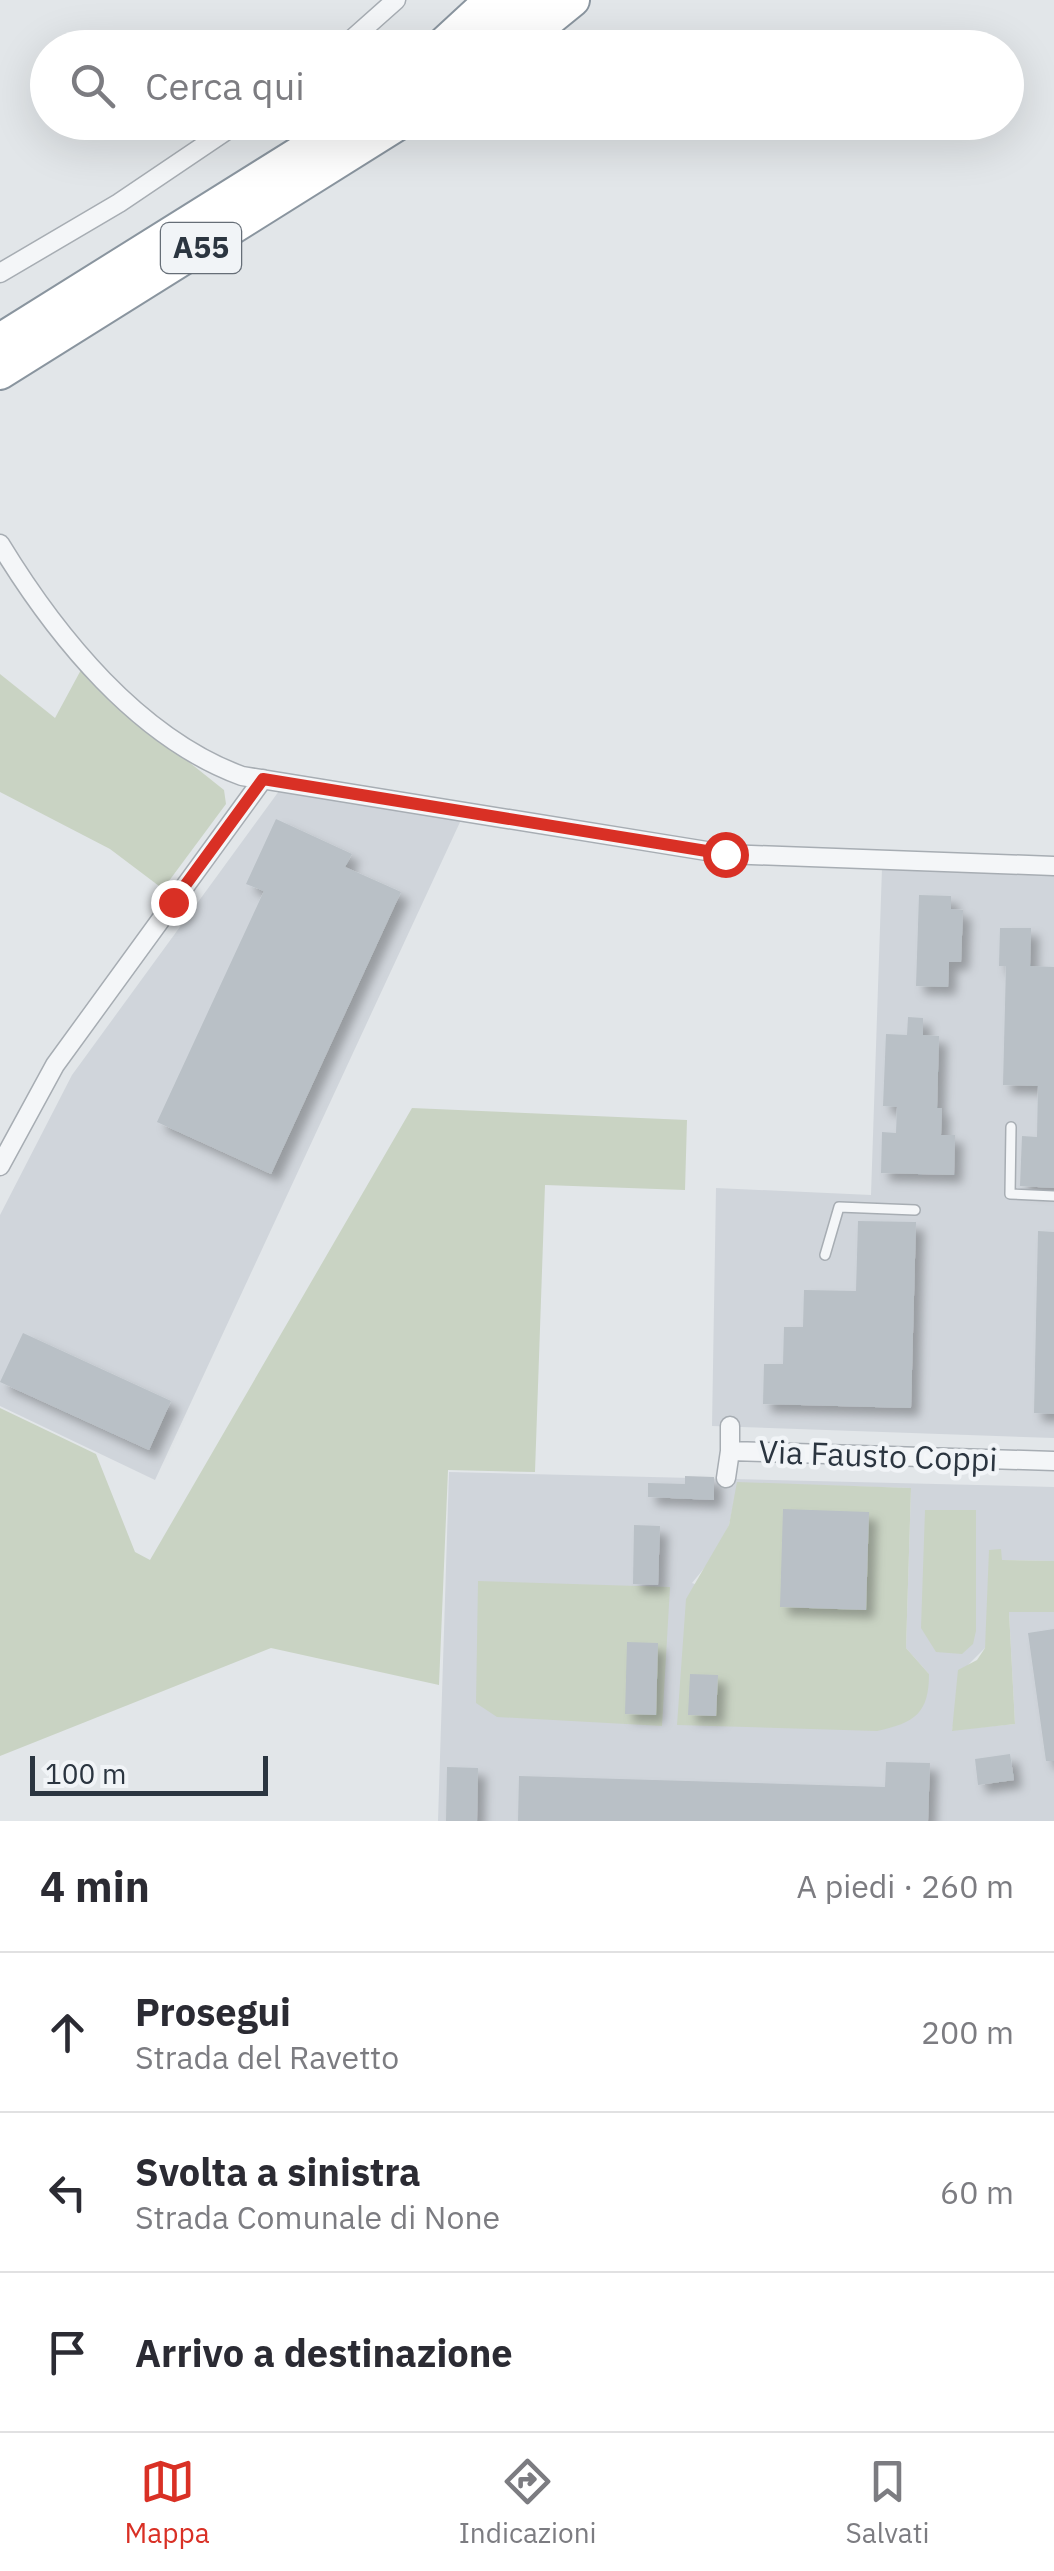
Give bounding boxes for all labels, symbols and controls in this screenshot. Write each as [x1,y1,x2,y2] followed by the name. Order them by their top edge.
[30,30,1024,140] search box
[65,58,120,113] icon: search
[145,61,305,110] text: Cerca qui
[161,223,241,273] road number: A55
[703,832,749,878] route start
[151,880,197,926] route end
[758,1430,998,1480] street label: Via Fausto Coppi
[30,1751,268,1796] scale bar
[45,1755,126,1792] text: 100 m
[40,1859,150,1914] text: 4 min
[797,1865,1014,1907] text: A piedi · 260 m
[135,1987,291,2036] text: Prosegui
[40,2005,95,2060] icon: ahead
[921,2011,1014,2053] text: 200 m
[135,2036,399,2078] text: Strada del Ravetto
[135,2147,421,2196] text: Svolta a sinistra
[40,2165,95,2220] icon: left
[940,2171,1014,2213] text: 60 m
[135,2196,500,2238] text: Strada Comunale di None
[40,2325,95,2380] icon: arrive
[135,2328,513,2377] text: Arrivo a destinazione
[125,2454,210,2551] tab: Mappa
[459,2454,597,2551] tab: Indicazioni
[846,2454,929,2551] tab: Salvati

